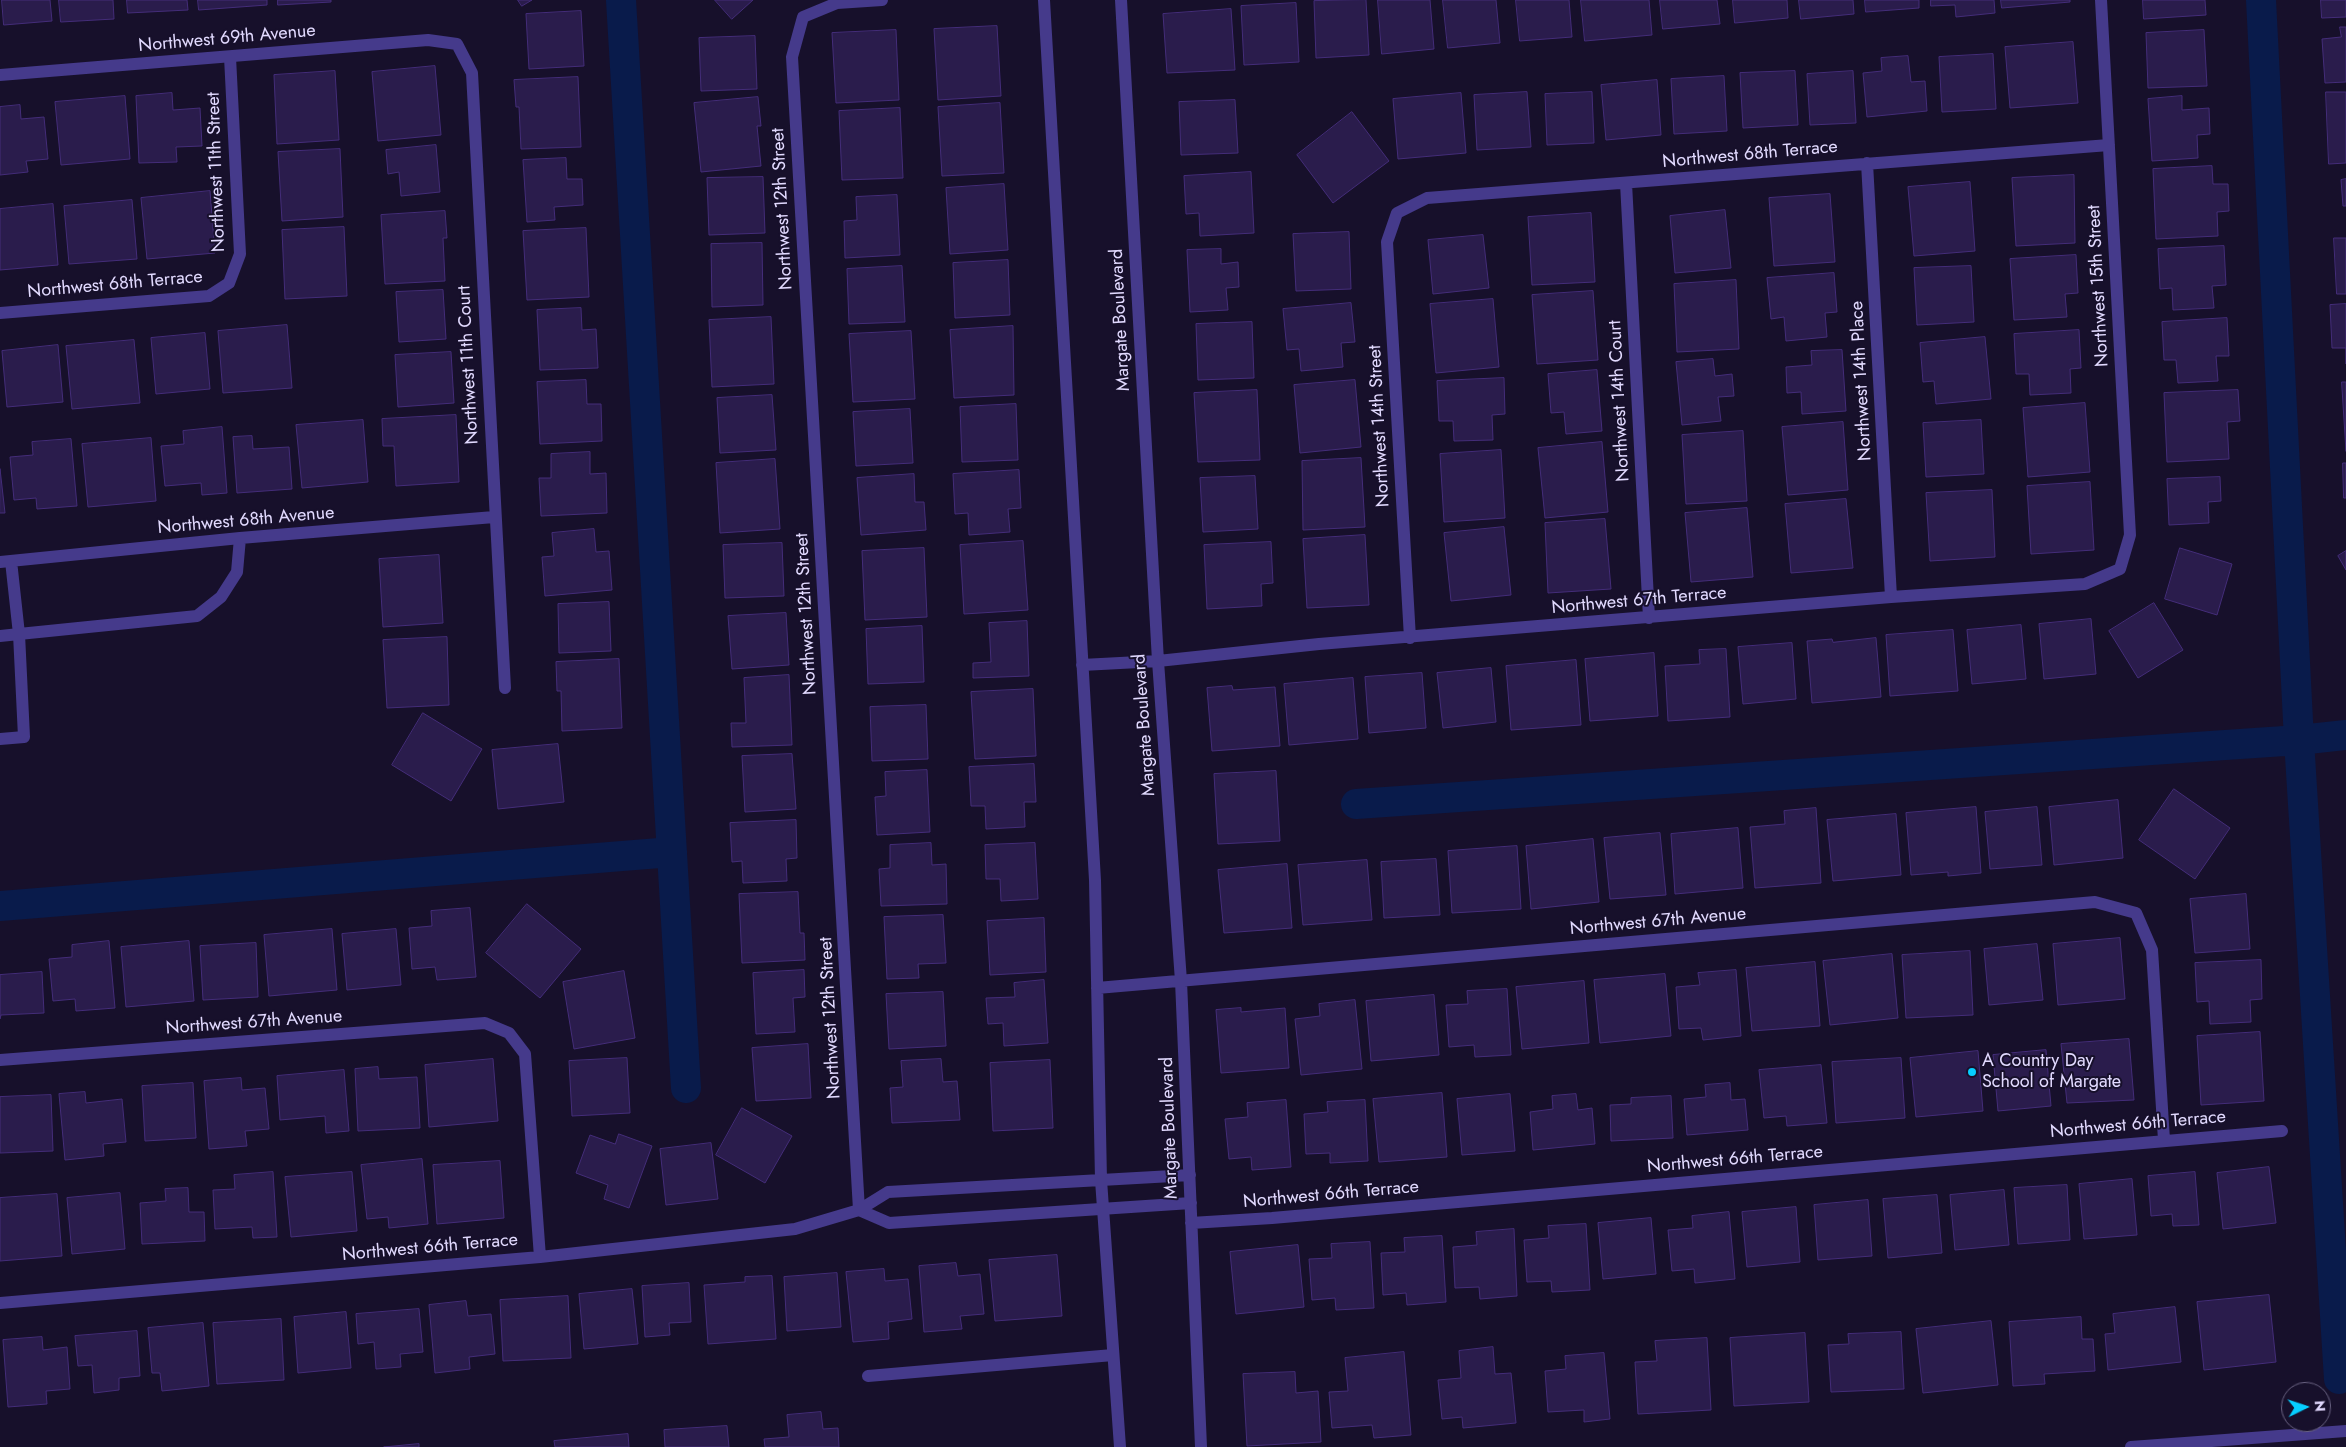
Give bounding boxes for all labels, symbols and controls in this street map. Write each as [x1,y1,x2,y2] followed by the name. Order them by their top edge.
[137,20,317,58] street label: Northwest 69th Avenue
[203,92,231,252] street label: Northwest 11th Street
[768,127,798,291] street label: Northwest 12th Street
[1661,137,1839,173] street label: Northwest 68th Terrace
[2084,204,2114,368] street label: Northwest 15th Street
[1106,248,1136,392] street label: Margate Boulevard
[26,267,204,303] street label: Northwest 68th Terrace
[454,285,484,445] street label: Northwest 11th Court
[1847,300,1877,462] street label: Northwest 14th Place
[1605,320,1635,482] street label: Northwest 14th Court
[1365,344,1395,508] street label: Northwest 14th Street
[157,503,335,539] street label: Northwest 68th Avenue
[792,532,822,696] street label: Northwest 12th Street
[1551,583,1727,619] street label: Northwest 67th Terrace
[1129,653,1161,797] street label: Margate Boulevard
[1569,904,1747,940] street label: Northwest 67th Avenue
[816,936,846,1100] street label: Northwest 12th Street
[165,1006,343,1040] street label: Northwest 67th Avenue
[1982,1051,2121,1094] place label: A Country Day School of Margate
[1157,1056,1183,1200] street label: Margate Boulevard
[1966,1066,1978,1078] marker: A Country Day School of Margate
[2049,1107,2227,1143] street label: Northwest 66th Terrace
[1646,1142,1824,1178] street label: Northwest 66th Terrace
[1242,1177,1420,1213] street label: Northwest 66th Terrace
[341,1230,519,1266] street label: Northwest 66th Terrace
[2281,1382,2331,1432] north arrow
[2310,1400,2330,1412] text: N

